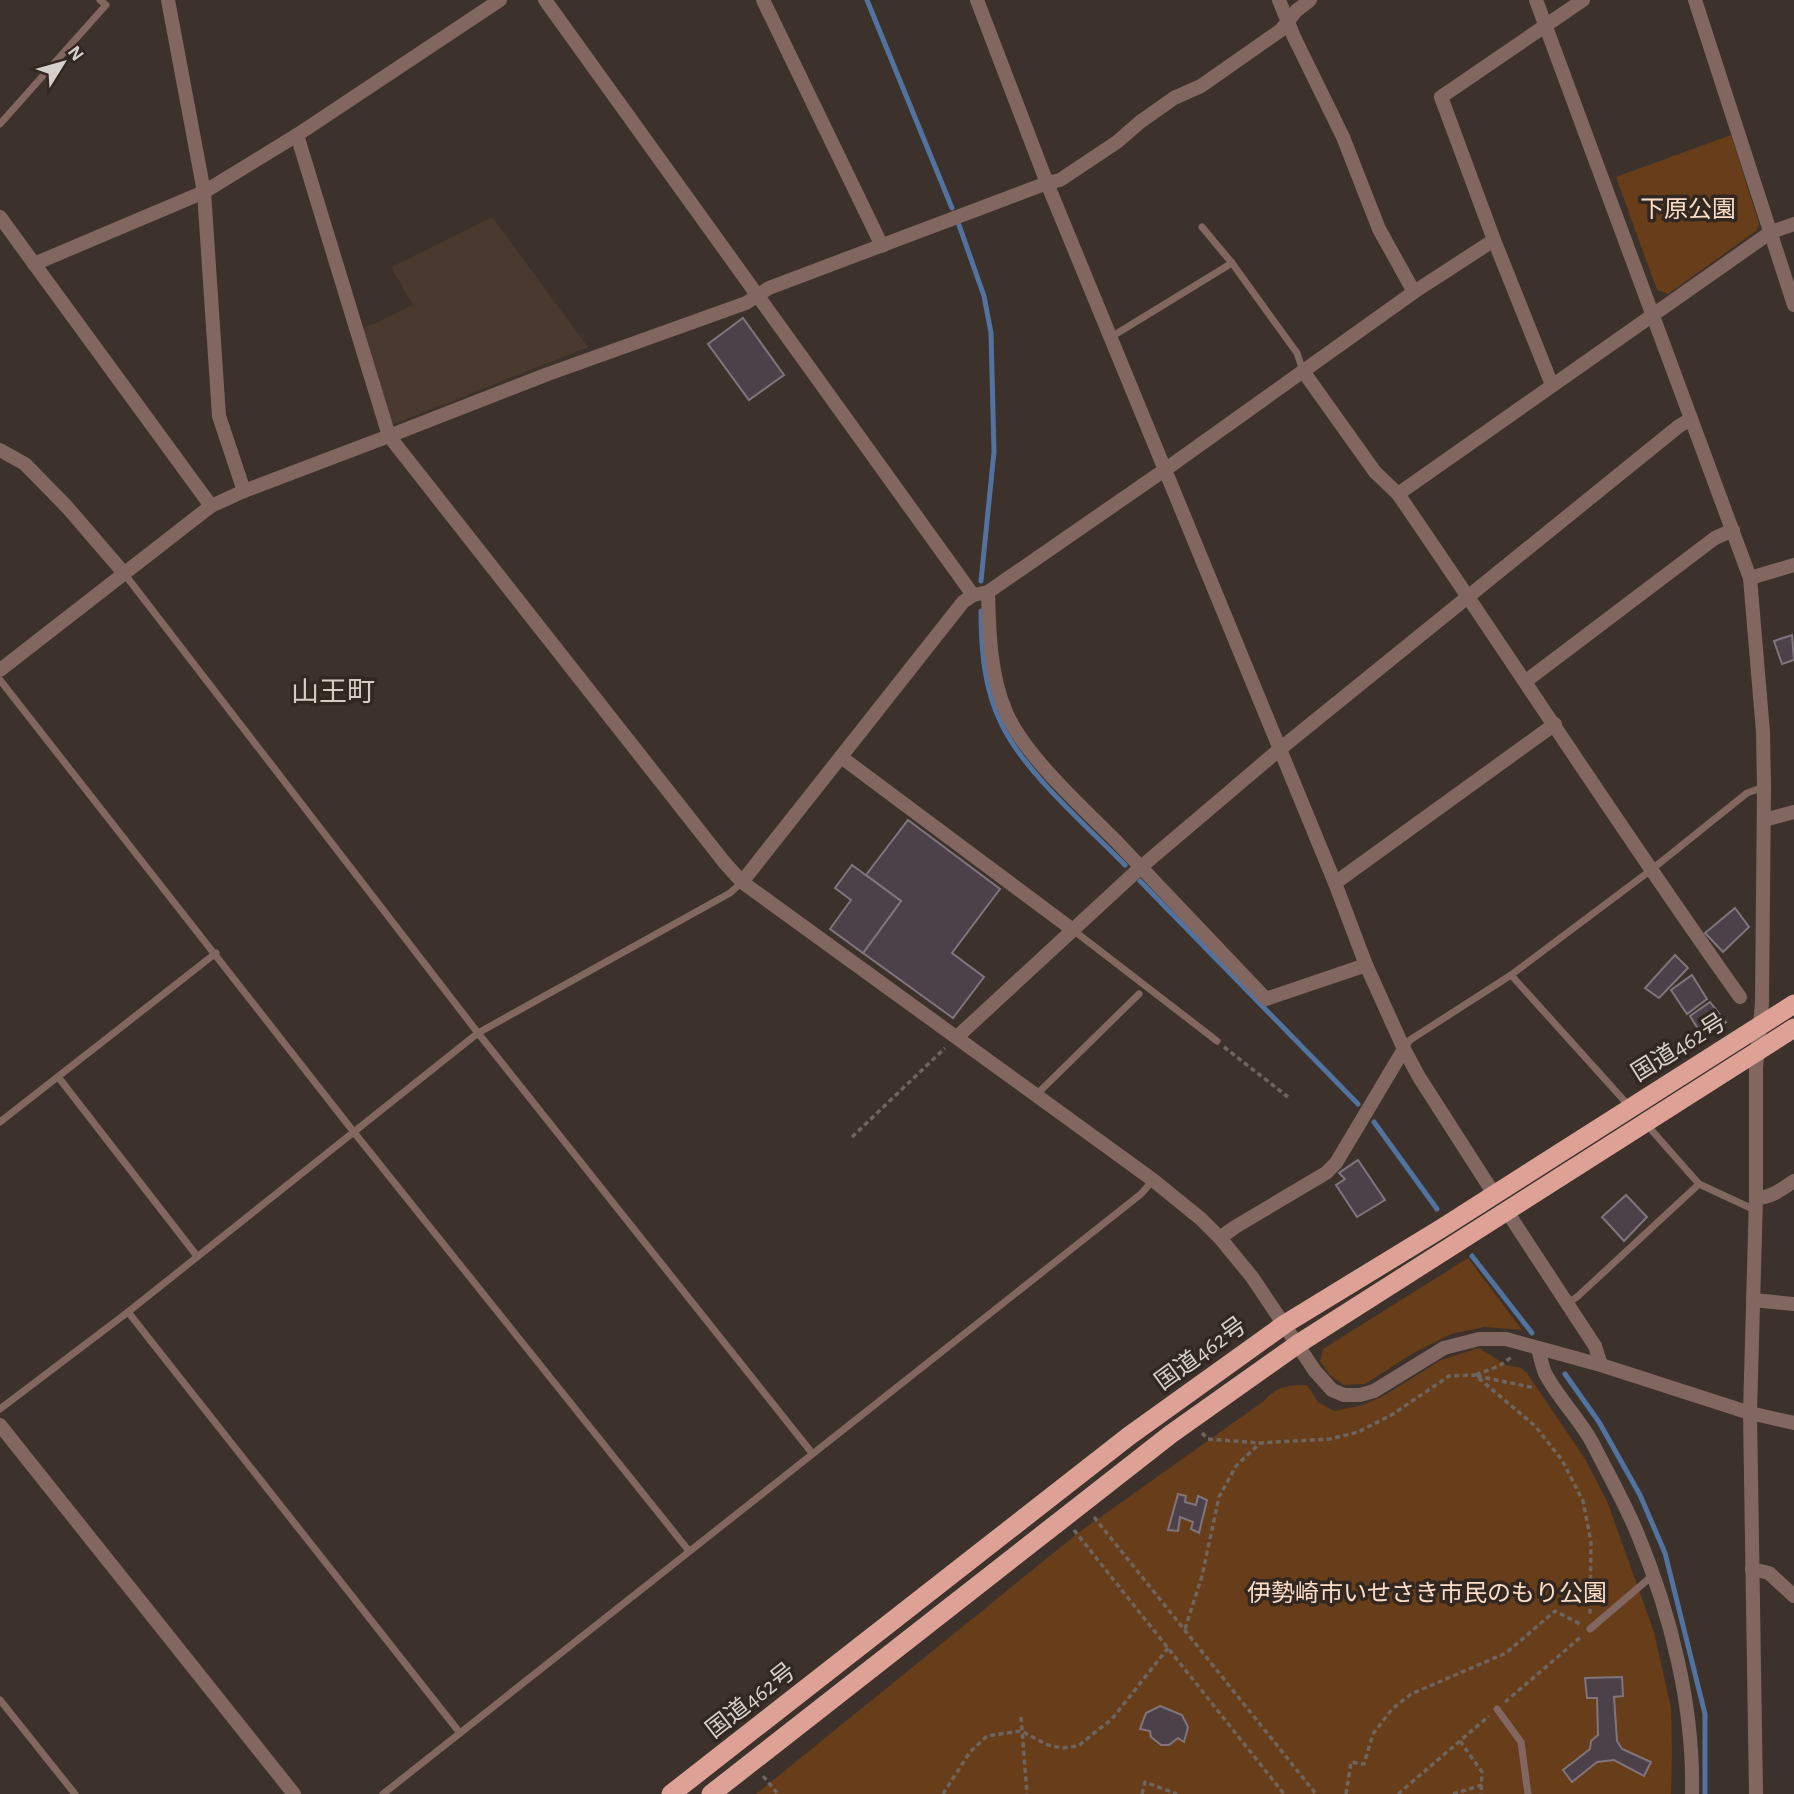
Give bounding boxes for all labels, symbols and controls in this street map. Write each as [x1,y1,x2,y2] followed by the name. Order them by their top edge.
[28,28,98,98] north arrow
[64,43,87,65] text: N
[1640,197,1736,222] park label: 下原公園
[291,678,375,707] district label: 山王町
[1627,1008,1730,1086] street label: 国道462号
[1150,1312,1251,1395] street label: 国道462号
[1247,1580,1607,1606] park label: 伊勢崎市いせさき市民のもり公園
[701,1657,800,1743] street label: 国道462号

